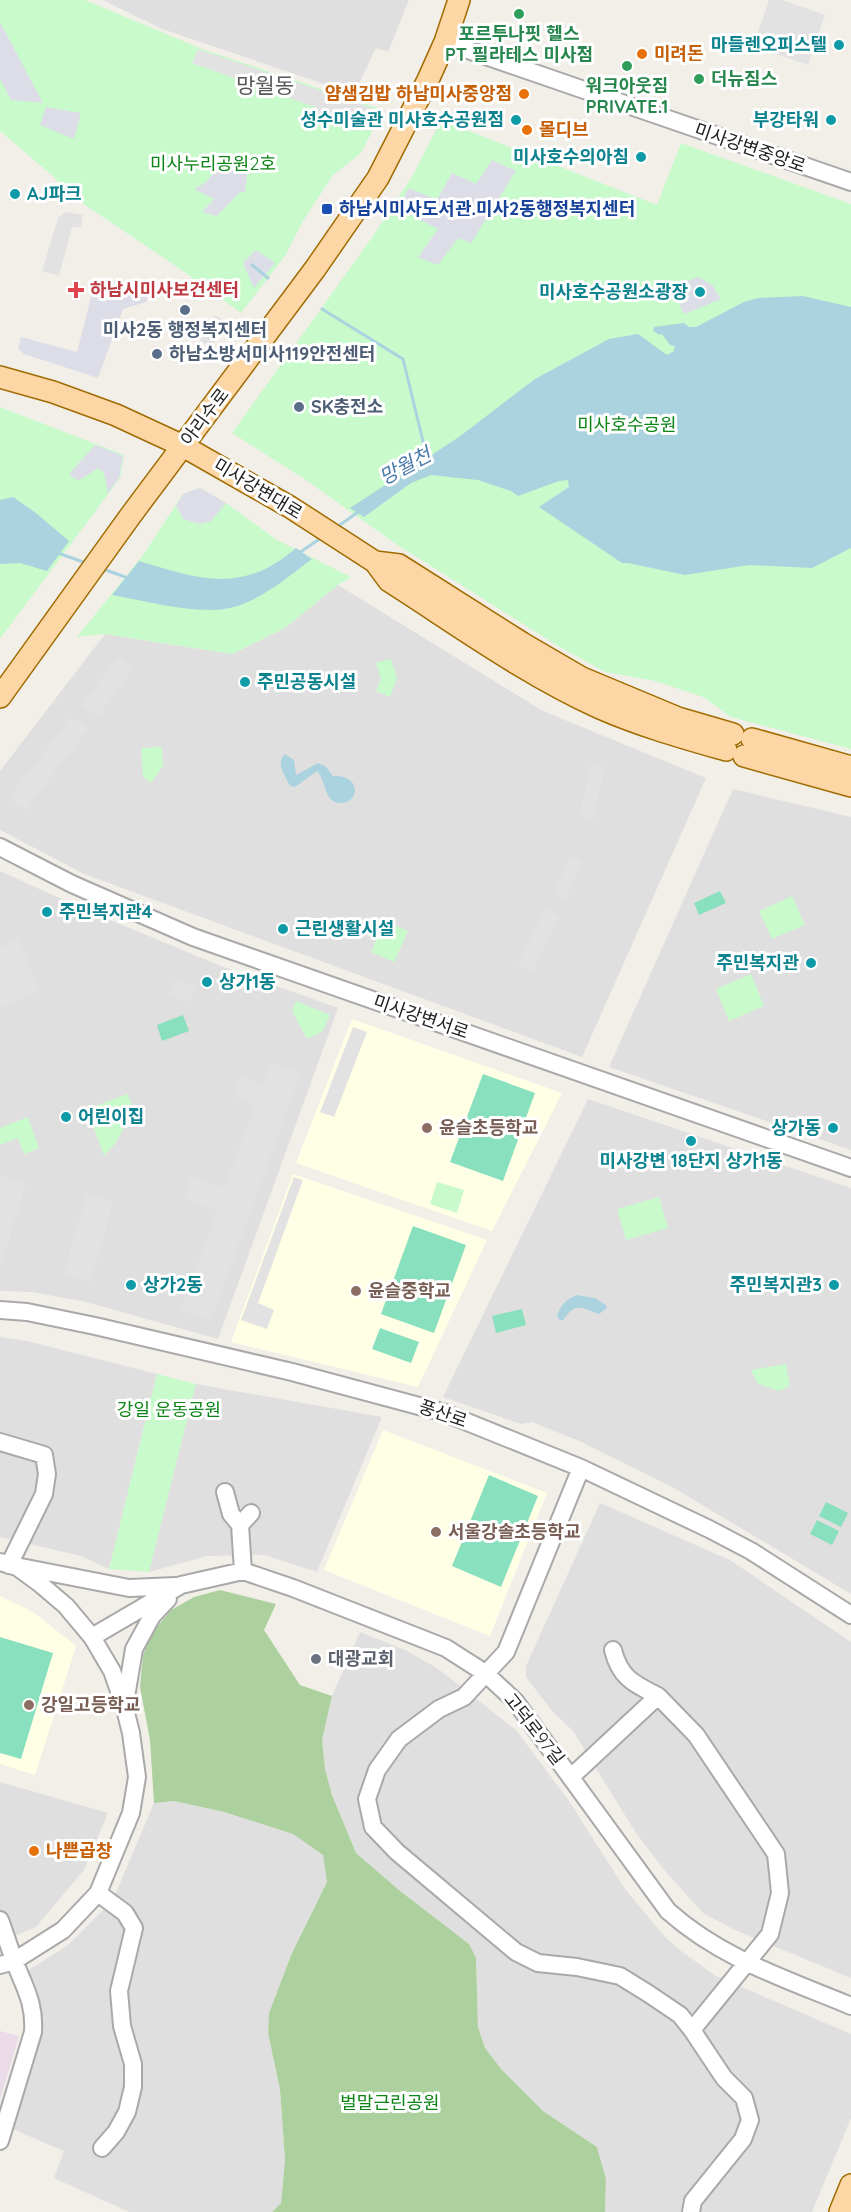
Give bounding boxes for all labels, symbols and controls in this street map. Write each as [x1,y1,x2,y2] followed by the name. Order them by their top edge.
[512,7,526,21] marker: 포르투나핏 헬스 PT 필라테스 미사점
[445,22,593,66] place label: 포르투나핏 헬스 PT 필라테스 미사점
[711,33,827,56] place label: 마들렌오피스텔
[832,38,846,52] marker: 마들렌오피스텔
[654,42,704,65] place label: 미려돈
[635,47,649,61] marker: 미려돈
[620,59,634,73] marker: 워크아웃짐 PRIVATE.1
[711,67,777,90] place label: 더뉴짐스
[236,72,294,98] district label: 망월동
[692,72,706,86] marker: 더뉴짐스
[586,74,668,118] place label: 워크아웃짐 PRIVATE.1
[325,82,512,105] place label: 얌샘김밥 하남미사중앙점
[517,87,531,101] marker: 얌샘김밥 하남미사중앙점
[300,108,504,131] place label: 성수미술관 미사호수공원점
[753,108,819,131] place label: 부강타워
[509,113,523,127] marker: 성수미술관 미사호수공원점
[824,113,838,127] marker: 부강타워
[539,118,589,141] place label: 몰디브
[692,118,809,177] street label: 미사강변중앙로
[520,123,534,137] marker: 몰디브
[513,145,629,168] place label: 미사호수의아침
[634,150,648,164] marker: 미사호수의아침
[150,152,276,175] park label: 미사누리공원2호
[27,182,82,205] place label: AJ파크
[8,187,22,201] marker: AJ파크
[339,197,635,220] place label: 하남시미사도서관.미사2동행정복지센터
[320,202,334,216] marker: 하남시미사도서관.미사2동행정복지센터
[90,278,239,301] place label: 하남시미사보건센터
[539,280,688,303] place label: 미사호수공원소광장
[67,281,85,299] marker: 하남시미사보건센터
[693,285,707,299] marker: 미사호수공원소광장
[178,303,192,317] marker: 미사2동 행정복지센터
[103,318,267,341] place label: 미사2동 행정복지센터
[169,342,375,365] place label: 하남소방서미사119안전센터
[150,347,164,361] marker: 하남소방서미사119안전센터
[175,383,234,450] street label: 아리수로
[311,395,383,418] place label: SK충전소
[292,400,306,414] marker: SK충전소
[577,413,677,436] park label: 미사호수공원
[375,440,437,490] water label: 망월천
[210,453,307,524] street label: 미사강변대로
[257,670,356,693] place label: 주민공동시설
[238,675,252,689] marker: 주민공동시설
[59,900,153,923] place label: 주민복지관4
[40,905,54,919] marker: 주민복지관4
[295,917,394,940] place label: 근린생활시설
[276,922,290,936] marker: 근린생활시설
[716,951,799,974] place label: 주민복지관
[804,956,818,970] marker: 주민복지관
[219,970,276,993] place label: 상가1동
[200,975,214,989] marker: 상가1동
[370,989,472,1044] street label: 미사강변서로
[78,1105,144,1128] place label: 어린이집
[59,1110,73,1124] marker: 어린이집
[439,1116,538,1139] place label: 윤슬초등학교
[771,1116,821,1139] place label: 상가동
[420,1121,434,1135] marker: 윤슬초등학교
[826,1121,840,1135] marker: 상가동
[684,1134,698,1148] marker: 미사강변 18단지 상가1동
[600,1149,783,1172] place label: 미사강변 18단지 상가1동
[143,1273,203,1296] place label: 상가2동
[730,1273,822,1296] place label: 주민복지관3
[124,1278,138,1292] marker: 상가2동
[827,1278,841,1292] marker: 주민복지관3
[368,1279,451,1302] place label: 윤슬중학교
[349,1284,363,1298] marker: 윤슬중학교
[416,1395,470,1432] street label: 풍산로
[117,1398,221,1421] park label: 강일 운동공원
[448,1520,580,1543] place label: 서울강솔초등학교
[429,1525,443,1539] marker: 서울강솔초등학교
[328,1647,394,1670] place label: 대광교회
[309,1652,323,1666] marker: 대광교회
[499,1688,570,1769] street label: 고덕로97길
[41,1693,140,1716] place label: 강일고등학교
[22,1698,36,1712] marker: 강일고등학교
[46,1839,113,1862] place label: 나쁜곱창
[27,1844,41,1858] marker: 나쁜곱창
[340,2091,440,2114] park label: 벌말근린공원

